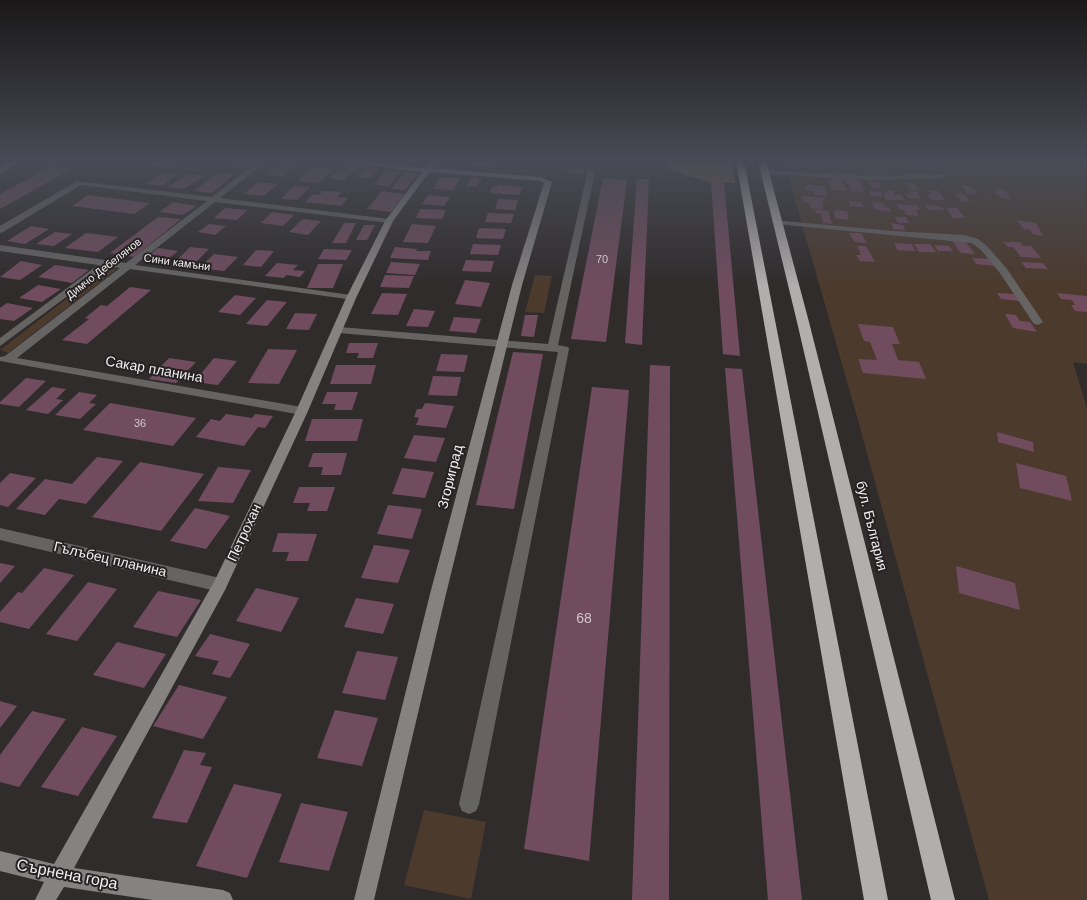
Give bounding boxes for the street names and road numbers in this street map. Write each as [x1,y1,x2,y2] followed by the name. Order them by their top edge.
[64,236,144,302] street label: Димчо Дебелянов
[143,252,211,274] street label: Сини камъни
[104,353,204,387] street label: Сакар планина
[435,443,467,511] street label: Згориград
[852,479,890,573] street label: бул. България
[224,502,266,564] street label: Петрохан
[52,539,168,581] street label: Гълъбец планина
[15,856,119,894] street label: Сърнена гора

